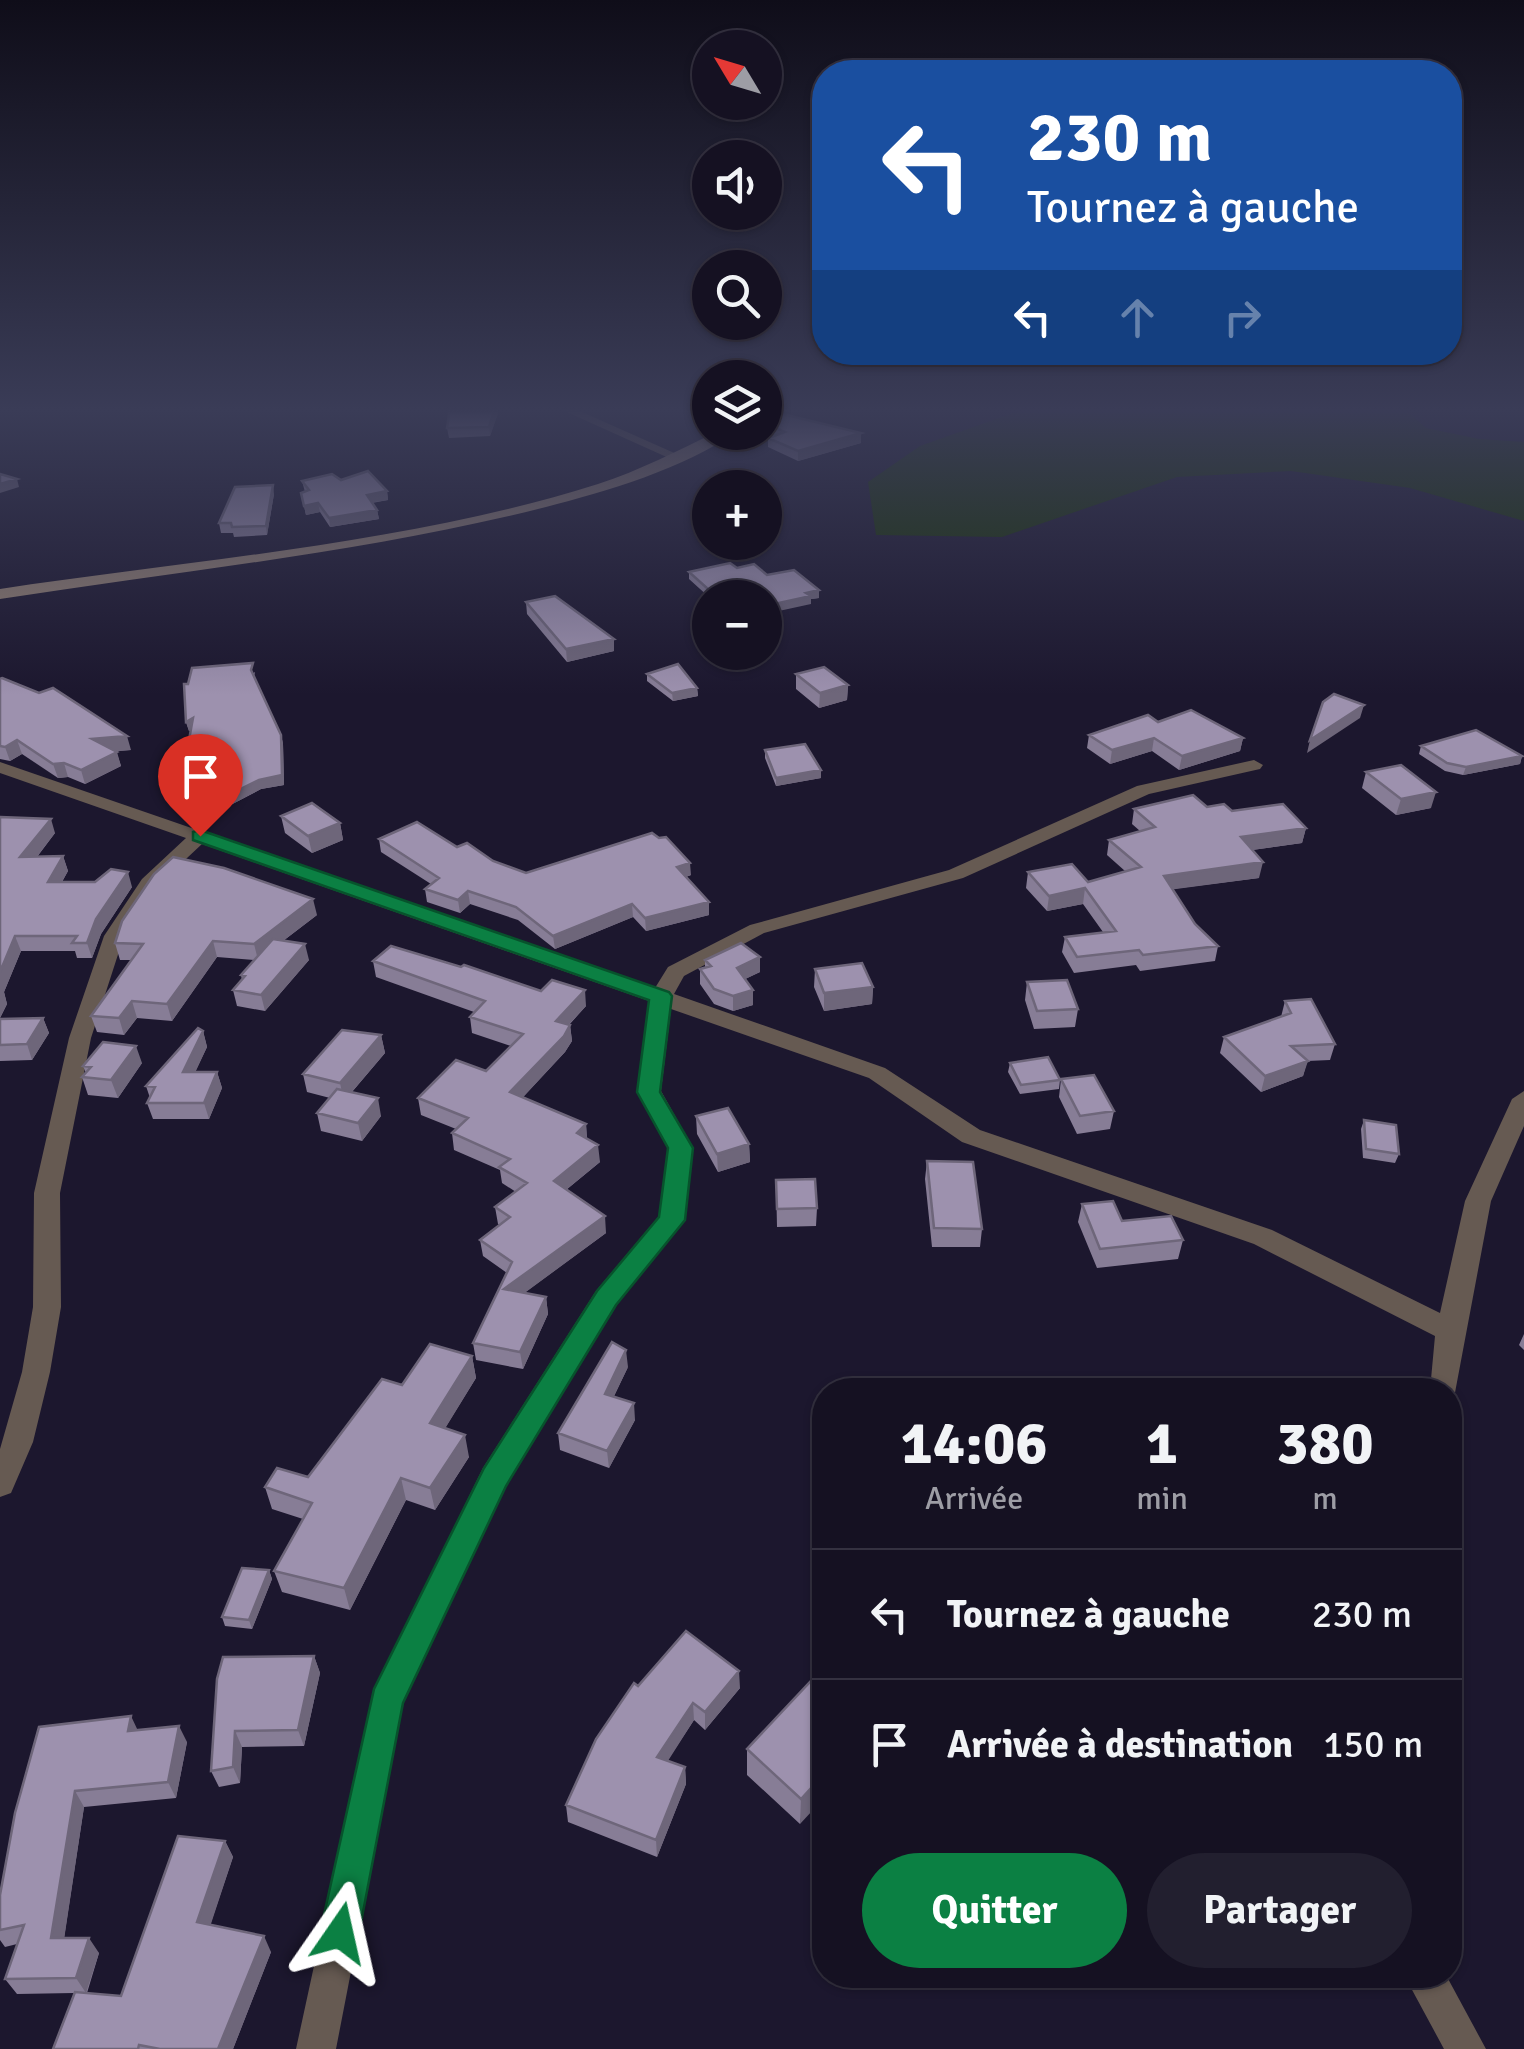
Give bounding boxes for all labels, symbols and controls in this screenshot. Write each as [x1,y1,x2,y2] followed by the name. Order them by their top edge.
[692,30,782,120] north arrow
[692,30,782,670] map controls
[1027,94,1212,180] text: 230 m
[862,100,992,230] icon: left
[692,140,782,230] button: sound
[1027,180,1359,235] text: Tournez à gauche
[692,250,782,340] button: search
[1005,290,1060,345] icon: left
[1110,290,1165,345] icon: ahead
[1215,290,1270,345] icon: right
[692,360,782,450] button: layers
[692,470,782,560] button: +
[692,580,782,670] button: −
[158,734,243,837] pin
[173,749,228,804] icon: arrive
[900,1407,1048,1481] text: 14:06
[1146,1407,1178,1481] text: 1
[1276,1407,1374,1481] text: 380
[925,1479,1023,1518] text: Arrivée
[1136,1479,1188,1518] text: min
[1312,1479,1338,1518] text: m
[862,1587,917,1642] icon: left
[947,1591,1230,1638] text: Tournez à gauche
[1312,1591,1412,1638] text: 230 m
[862,1717,917,1772] icon: arrive
[947,1721,1293,1768] text: Arrivée à destination
[1323,1721,1423,1768] text: 150 m
[862,1853,1127,1968] button: Quitter
[1147,1853,1412,1968] button: Partager
[288,1881,392,1985] position arrow

